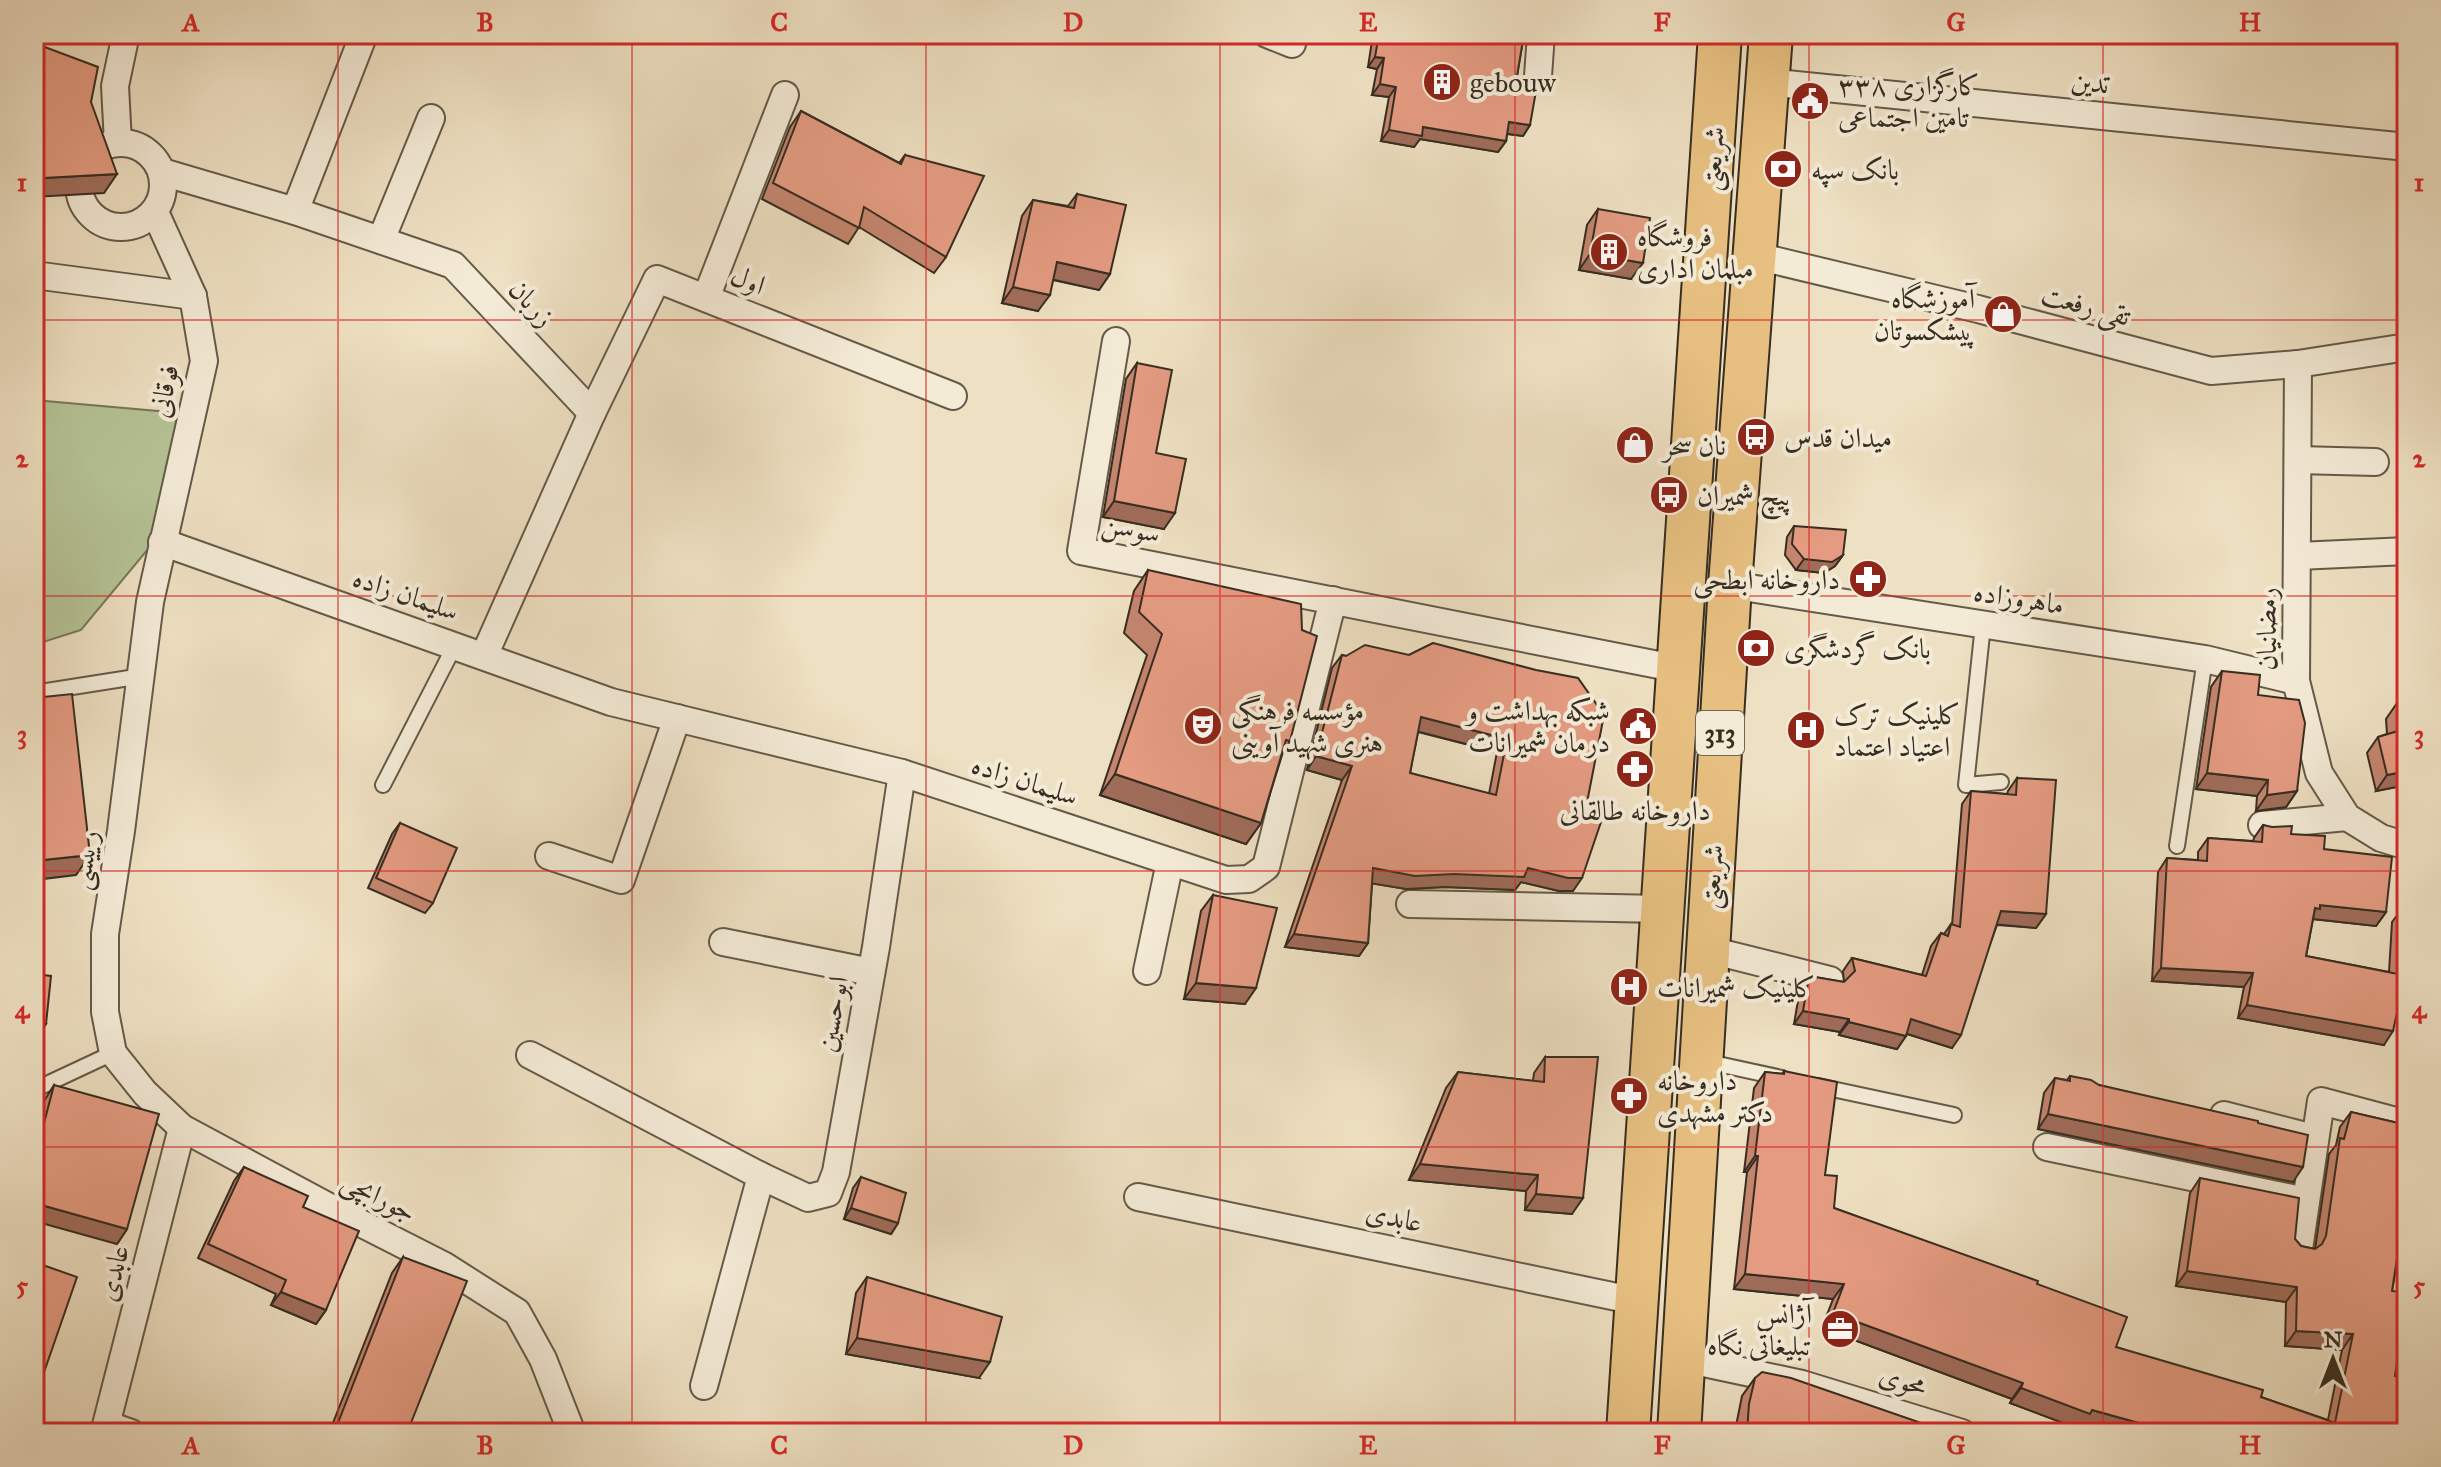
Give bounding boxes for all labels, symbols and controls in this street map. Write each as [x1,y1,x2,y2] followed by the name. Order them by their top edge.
[180,6,200,38] text: A
[476,6,494,38] text: B
[770,6,788,38] text: C
[1063,6,1083,38] text: D
[1359,6,1378,38] text: E
[1654,6,1671,38] text: F
[1946,6,1966,38] text: G
[2239,6,2262,38] text: H
[1421,61,1463,103] building icon: gebouw
[2069,63,2112,102] street label: تدین
[1470,65,1556,100] place label: gebouw
[1838,67,1980,135] place label: کارگزاری ٣٣٨ تامین اجتماعی
[1789,80,1831,122] public building icon: کارگزاری ٣٣٨ تامین اجتماعی
[1692,126,1735,193] street label: شریعتی
[1762,148,1804,190] bank icon: بانک سپه
[1811,152,1899,188] place label: بانک سپه
[17,166,27,198] text: 1
[2414,166,2424,198] text: 1
[1637,219,1754,286] place label: فروشگاه مبلمان اداری
[1588,231,1630,273] building icon: فروشگاه مبلمان اداری
[726,257,770,303] street label: اول
[501,272,563,334] street label: زربان
[2037,276,2135,337] street label: تقی رفعت
[1874,281,1978,349] place label: آموزشگاه پیشکسوتان
[1982,293,2024,335] shop icon: آموزشگاه پیشکسوتان
[141,361,187,421] street label: فوقانی
[1735,416,1777,458] bus stop icon: میدان قدس
[1784,420,1892,455] place label: میدان قدس
[1614,424,1656,466] shop icon: نان سحر
[1660,428,1726,463] place label: نان سحر
[16,442,30,474] text: 2
[2413,442,2427,474] text: 2
[1648,474,1690,516] bus stop icon: پیچ شمیران
[1697,478,1791,520] place label: پیچ شمیران
[1099,505,1163,552] street label: سوسن
[1847,558,1889,600] pharmacy icon: داروخانه ابطحی
[348,560,464,628] street label: سلیمان زاده
[1693,562,1840,599] place label: داروخانه ابطحی
[1971,574,2067,622] street label: ماهروزاده
[2249,587,2284,671] street label: رمضانیان
[1735,627,1777,669] bank icon: بانک گردشگری
[1784,630,1931,667] place label: بانک گردشگری
[1231,693,1383,761] place label: مؤسسه فرهنگی هنری شهید آوینی
[1464,693,1610,760] place label: شبکه بهداشت و درمان شمیرانات
[1834,697,1961,764] place label: کلینیک ترک اعتیاد اعتماد
[1182,705,1224,747] theatre icon: مؤسسه فرهنگی هنری شهید آوینی
[1617,705,1659,747] public building icon: شبکه بهداشت و درمان شمیرانات
[1785,709,1827,751] hospital icon: کلینیک ترک اعتیاد اعتماد
[1696,711,1744,755] road number: 313
[17,718,27,750] text: 3
[2414,718,2424,750] text: 3
[967,746,1083,814] street label: سلیمان زاده
[1614,748,1656,790] pharmacy icon: داروخانه طالقانی
[1559,793,1711,828] place label: داروخانه طالقانی
[62,828,108,893] street label: رییسی
[1691,844,1734,911] street label: شریعتی
[1608,966,1650,1008] hospital icon: کلینیک شمیرانات
[1657,970,1816,1005] place label: کلینیک شمیرانات
[808,973,856,1055] street label: ابوحسین
[15,993,31,1025] text: 4
[2412,993,2428,1025] text: 4
[1657,1063,1773,1131] place label: داروخانه دکتر مشهدی
[1608,1075,1650,1117] pharmacy icon: داروخانه دکتر مشهدی
[335,1162,422,1231] street label: جورابچی
[1363,1194,1425,1240] street label: عابدی
[89,1241,137,1305] street label: عابدی
[16,1269,29,1301] text: 5
[2413,1269,2426,1301] text: 5
[1707,1296,1815,1363] place label: آژانس تبلیغاتی نگاه
[1819,1308,1861,1350] office icon: آژانس تبلیغاتی نگاه
[2293,1319,2373,1399] north arrow
[2324,1326,2343,1353] text: N
[1875,1357,1931,1403] street label: محوی
[180,1429,200,1461] text: A
[476,1429,494,1461] text: B
[770,1429,788,1461] text: C
[1063,1429,1083,1461] text: D
[1359,1429,1378,1461] text: E
[1654,1429,1671,1461] text: F
[1946,1429,1966,1461] text: G
[2239,1429,2262,1461] text: H

